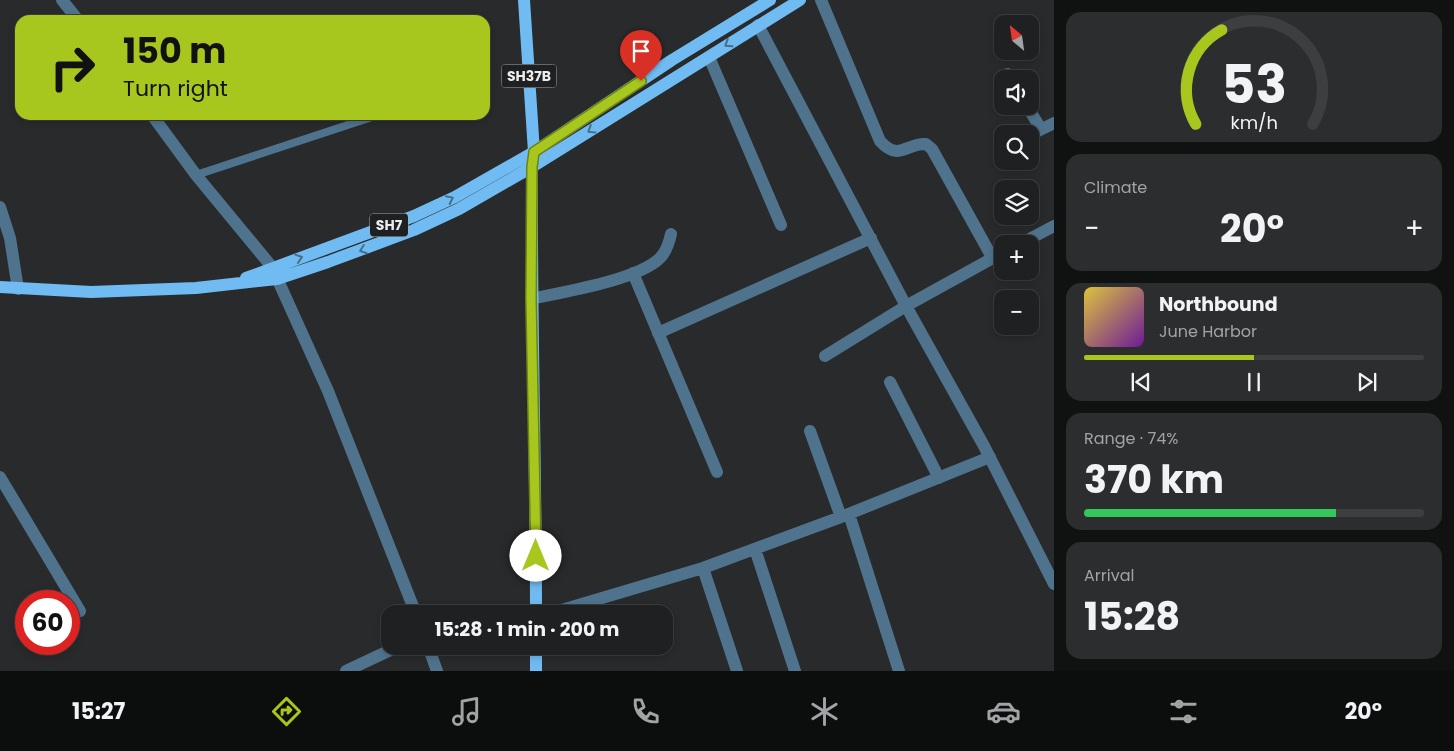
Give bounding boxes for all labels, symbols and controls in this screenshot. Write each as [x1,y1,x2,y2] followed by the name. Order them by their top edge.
[994,15,1039,60] north arrow
[994,15,1039,335] map controls
[123,26,226,75] text: 150 m
[620,30,662,81] pin
[40,35,105,100] icon: right
[627,37,655,65] icon: arrive
[725,38,734,47] one-way arrow
[1221,48,1287,121] text: 53
[502,64,556,88] road number: SH37B
[994,70,1039,115] button: sound
[123,73,228,104] text: Turn right
[1230,110,1278,135] text: km/h
[587,124,596,133] one-way arrow
[994,125,1039,170] button: search
[1084,176,1147,199] text: Climate
[994,180,1039,225] button: layers
[445,195,454,205] one-way arrow
[1220,202,1284,255] text: 20°
[1084,209,1099,248] text: −
[1405,209,1424,248] text: +
[370,214,408,236] road number: SH7
[994,235,1039,280] button: +
[359,244,368,254] one-way arrow
[294,254,302,264] one-way arrow
[994,290,1039,335] button: −
[1159,291,1278,318] text: Northbound
[1159,320,1257,343] text: June Harbor
[1127,368,1155,396] icon: previous
[1240,368,1268,396] icon: pause
[1353,368,1381,396] icon: next
[1084,427,1178,450] text: Range · 74%
[1084,453,1224,506] text: 370 km
[509,529,561,581] position arrow
[1084,564,1134,587] text: Arrival
[15,590,80,655] speed limit sign: 60
[1084,590,1180,643] text: 15:28
[434,616,620,643] text: 15:28 · 1 min · 200 m
[269,694,304,729] icon: directions
[449,694,484,729] icon: music
[628,694,663,729] icon: phone
[807,694,842,729] icon: climate
[986,694,1021,729] icon: car
[1166,694,1201,729] icon: filters
[72,696,125,727] text: 15:27
[1345,696,1382,727] text: 20°

